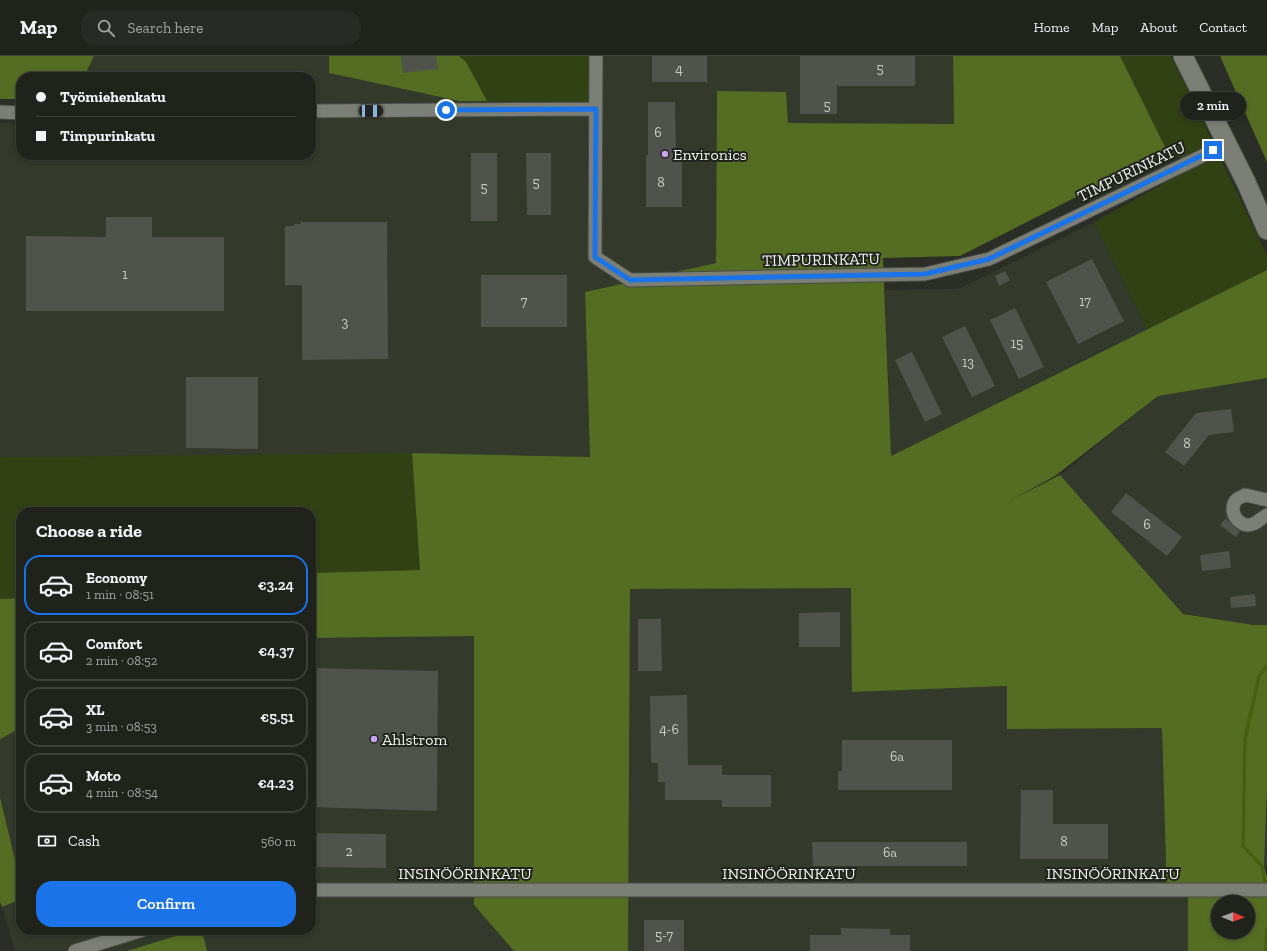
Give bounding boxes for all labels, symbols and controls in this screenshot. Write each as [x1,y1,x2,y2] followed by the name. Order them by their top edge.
[81,10,361,46] search box
[20,16,57,39] text: Map
[95,17,117,39] icon: search
[127,19,203,37] text: Search here
[1034,19,1070,36] text: Home
[1092,19,1118,36] text: Map
[1140,19,1177,36] text: About
[1199,19,1247,36] text: Contact
[876,60,884,77] house number: 5
[675,61,683,78] house number: 4
[60,88,166,106] text: Työmiehenkatu
[1180,92,1246,120] callout: 2 min
[823,97,831,114] house number: 5
[1197,98,1229,113] text: 2 min
[437,101,455,119] route start
[359,105,383,117] car
[654,124,662,141] house number: 6
[60,127,155,145] text: Timpurinkatu
[1074,137,1188,206] street label: TIMPURINKATU
[1204,141,1222,159] route end
[673,145,747,164] place label: Environics
[660,149,670,159] marker: Environics
[532,174,540,191] house number: 5
[657,174,665,191] house number: 8
[480,179,488,196] house number: 5
[762,249,880,270] street label: TIMPURINKATU
[122,266,128,283] house number: 1
[521,293,528,310] house number: 7
[1079,293,1091,310] house number: 17
[342,314,349,331] house number: 3
[1011,335,1023,352] house number: 15
[962,354,974,371] house number: 13
[1183,435,1191,452] house number: 8
[1143,516,1151,533] house number: 6
[36,520,142,542] text: Choose a ride
[38,567,74,603] icon: car
[86,569,147,587] text: Economy
[258,576,294,594] text: €3.24
[86,587,154,602] text: 1 min · 08:51
[38,633,74,669] icon: car
[86,635,142,653] text: Comfort
[258,642,294,660] text: €4.37
[86,653,157,668] text: 2 min · 08:52
[38,699,74,735] icon: car
[86,701,104,719] text: XL
[260,708,294,726] text: €5.51
[86,719,157,734] text: 3 min · 08:53
[659,721,679,738] house number: 4-6
[382,730,447,749] place label: Ahlstrom
[369,734,379,744] marker: Ahlstrom
[890,748,904,765] house number: 6a
[38,765,74,801] icon: car
[86,767,121,785] text: Moto
[258,774,294,792] text: €4.23
[86,785,158,800] text: 4 min · 08:54
[36,830,58,852] icon: cash
[68,832,100,850] text: Cash
[1060,833,1068,850] house number: 8
[261,834,296,849] text: 560 m
[345,843,353,860] house number: 2
[883,844,897,861] house number: 6a
[398,864,532,883] street label: INSINÖÖRINKATU
[722,864,856,883] street label: INSINÖÖRINKATU
[1046,864,1180,883] street label: INSINÖÖRINKATU
[36,881,296,927] button: Confirm
[1211,895,1255,939] north arrow
[1211,895,1255,939] map controls
[655,927,673,944] house number: 5-7

